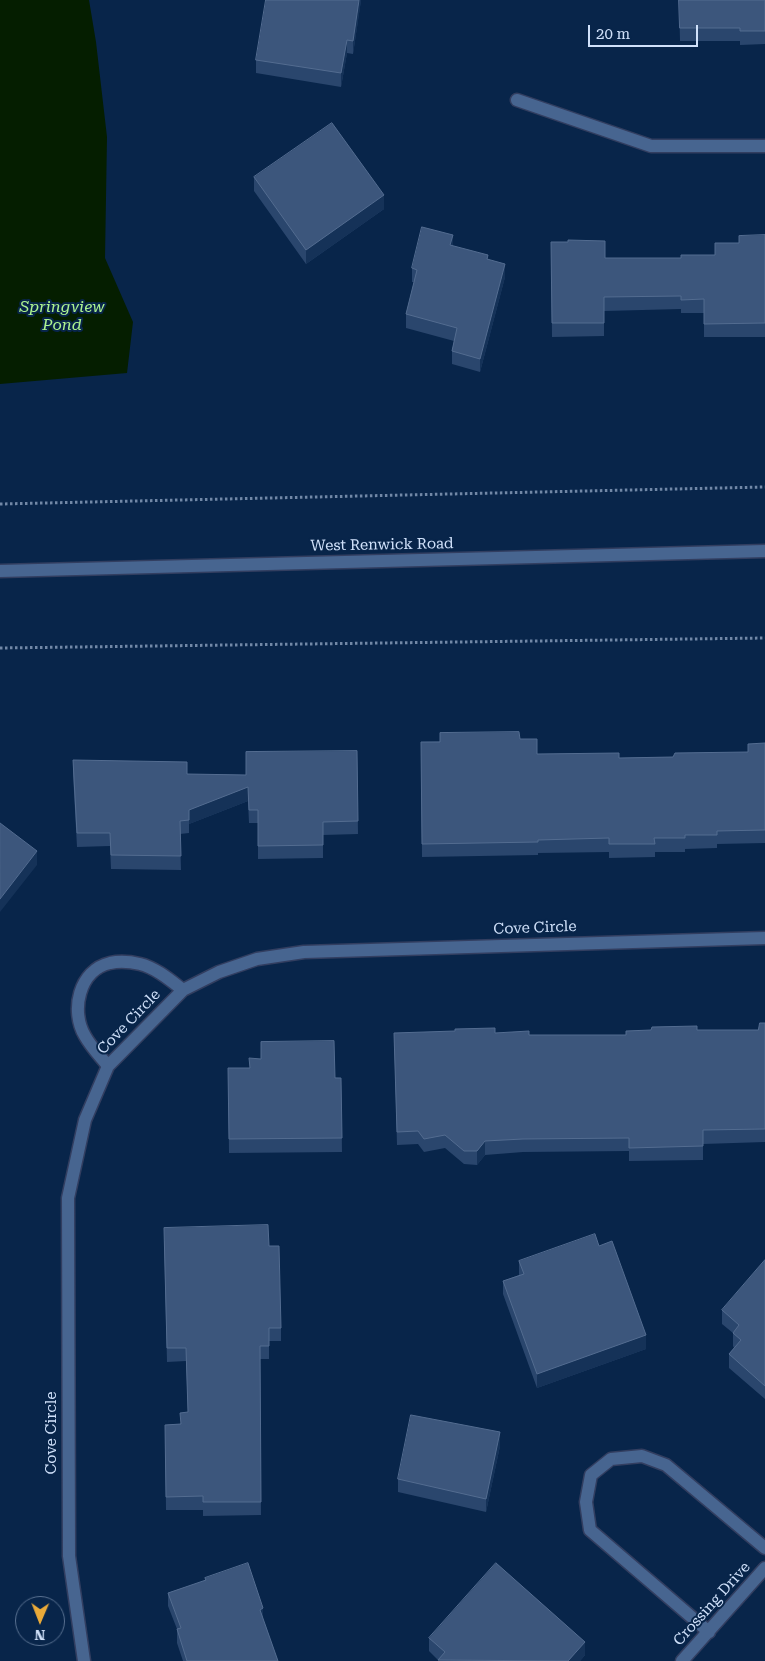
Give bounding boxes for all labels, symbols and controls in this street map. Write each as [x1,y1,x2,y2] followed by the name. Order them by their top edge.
[590,15,700,47] scale bar
[596,25,630,43] text: 20 m
[19,297,105,335] water label: Springview Pond
[310,535,454,555] street label: West Renwick Road
[493,918,577,938] street label: Cove Circle
[94,986,164,1058] street label: Cove Circle
[43,1391,61,1475] street label: Cove Circle
[670,1559,754,1649] street label: Crossing Drive
[15,1596,65,1646] north arrow
[34,1627,45,1643] text: N

